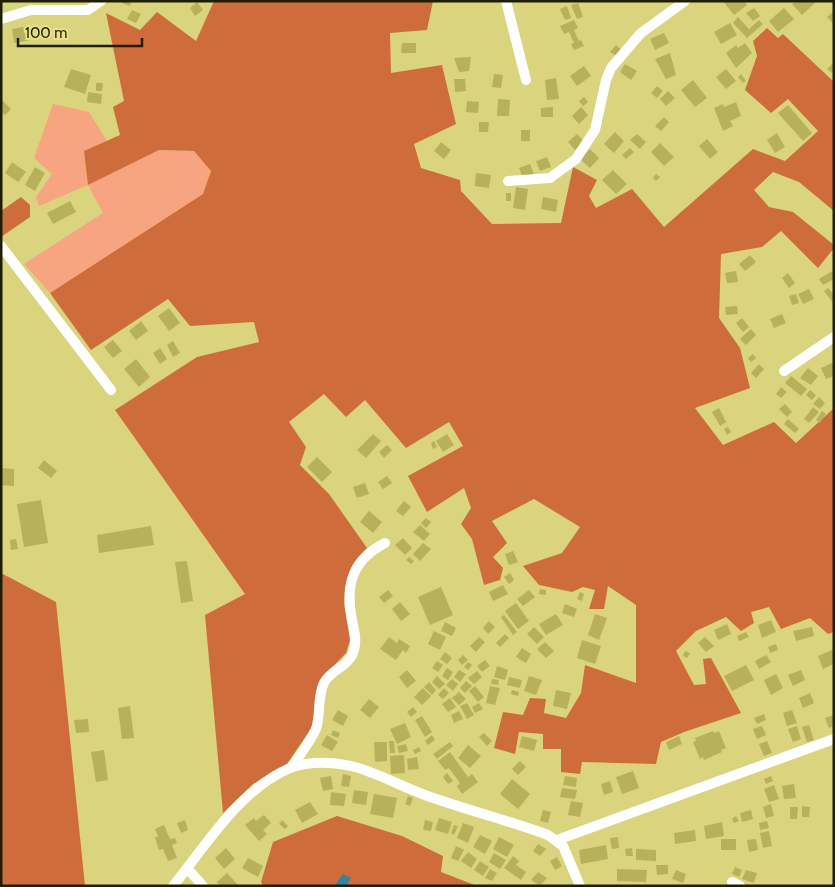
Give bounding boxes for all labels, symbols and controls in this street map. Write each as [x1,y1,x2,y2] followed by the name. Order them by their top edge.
[18,15,141,47] scale bar
[25,24,67,42] text: 100 m

